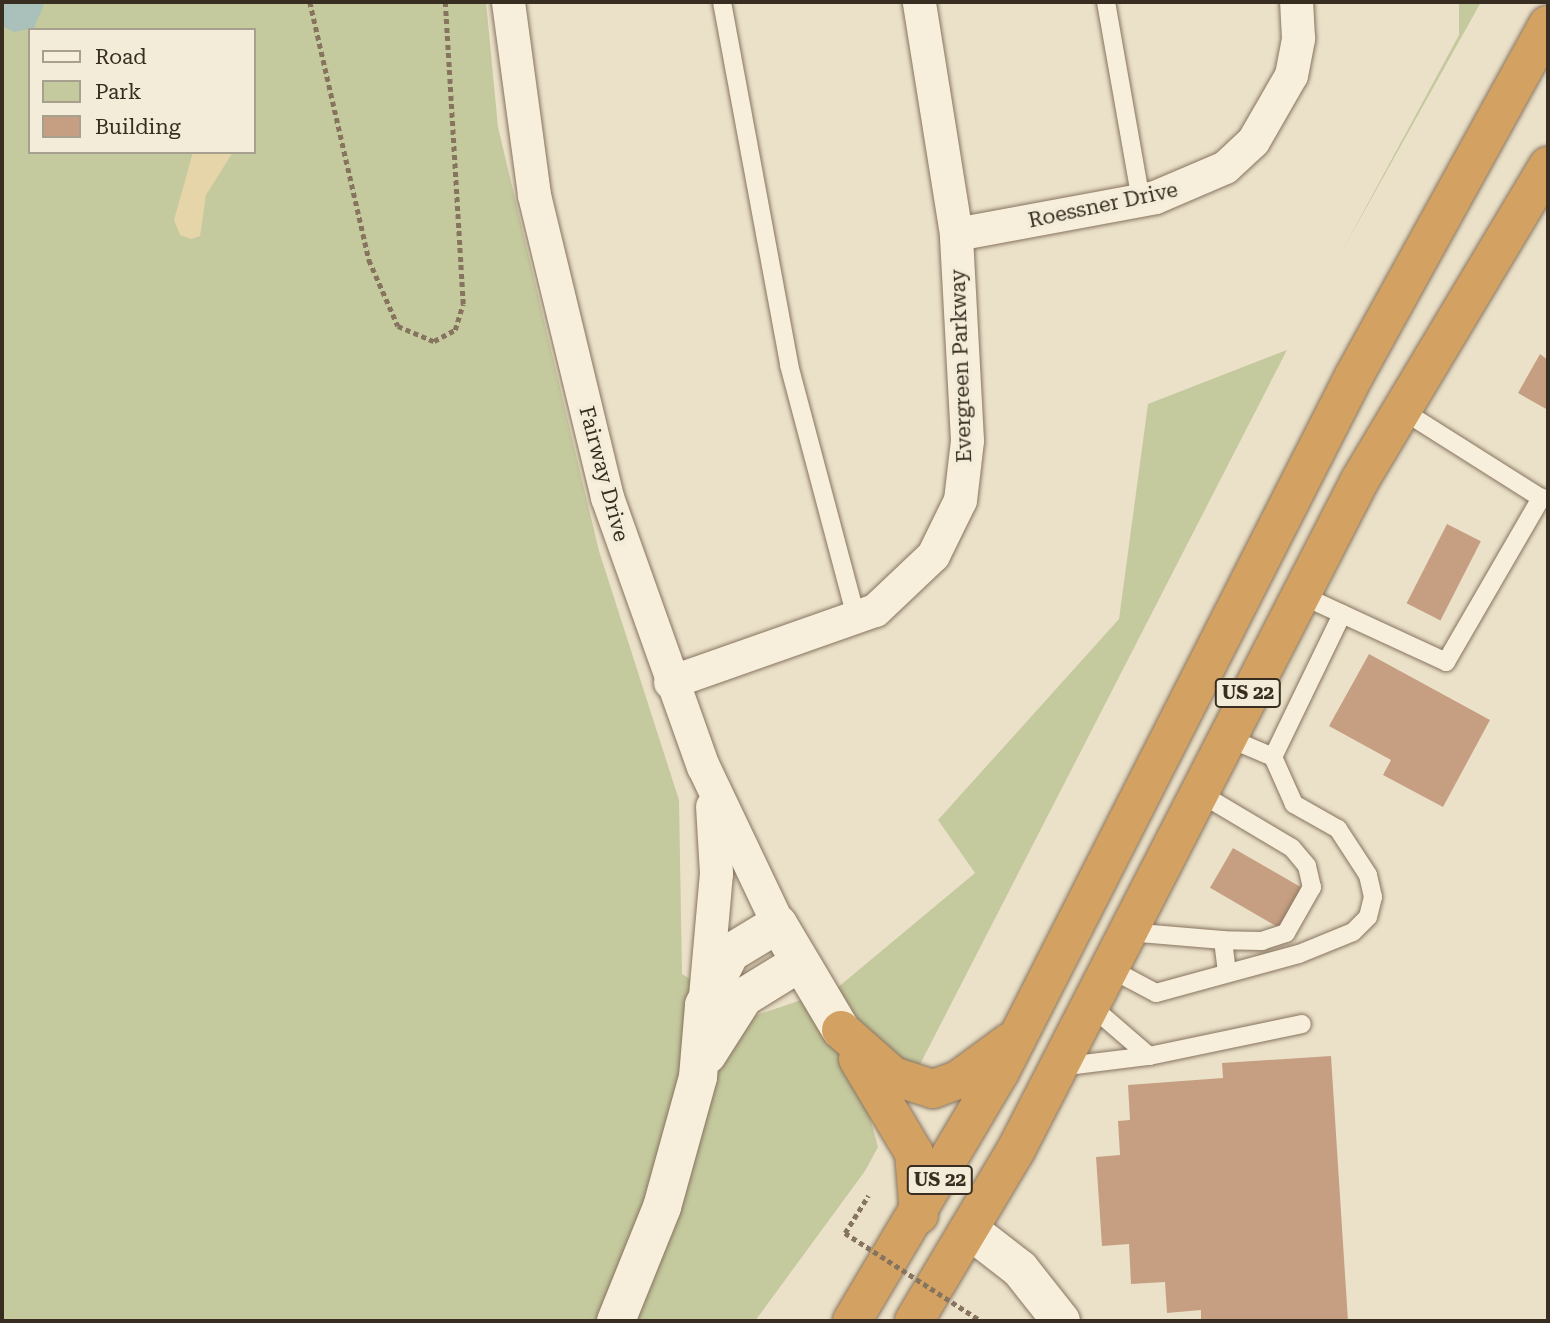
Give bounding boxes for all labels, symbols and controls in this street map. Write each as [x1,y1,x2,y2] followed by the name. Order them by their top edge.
[28,28,256,154] legend
[95,45,147,69] text: Road
[95,80,141,104] text: Park
[95,115,181,139] text: Building
[1026,177,1180,233] street label: Roessner Drive
[945,269,977,463] street label: Evergreen Parkway
[574,404,634,544] street label: Fairway Drive
[1215,678,1281,708] road number: US 22
[907,1164,973,1196] road number: US 22

